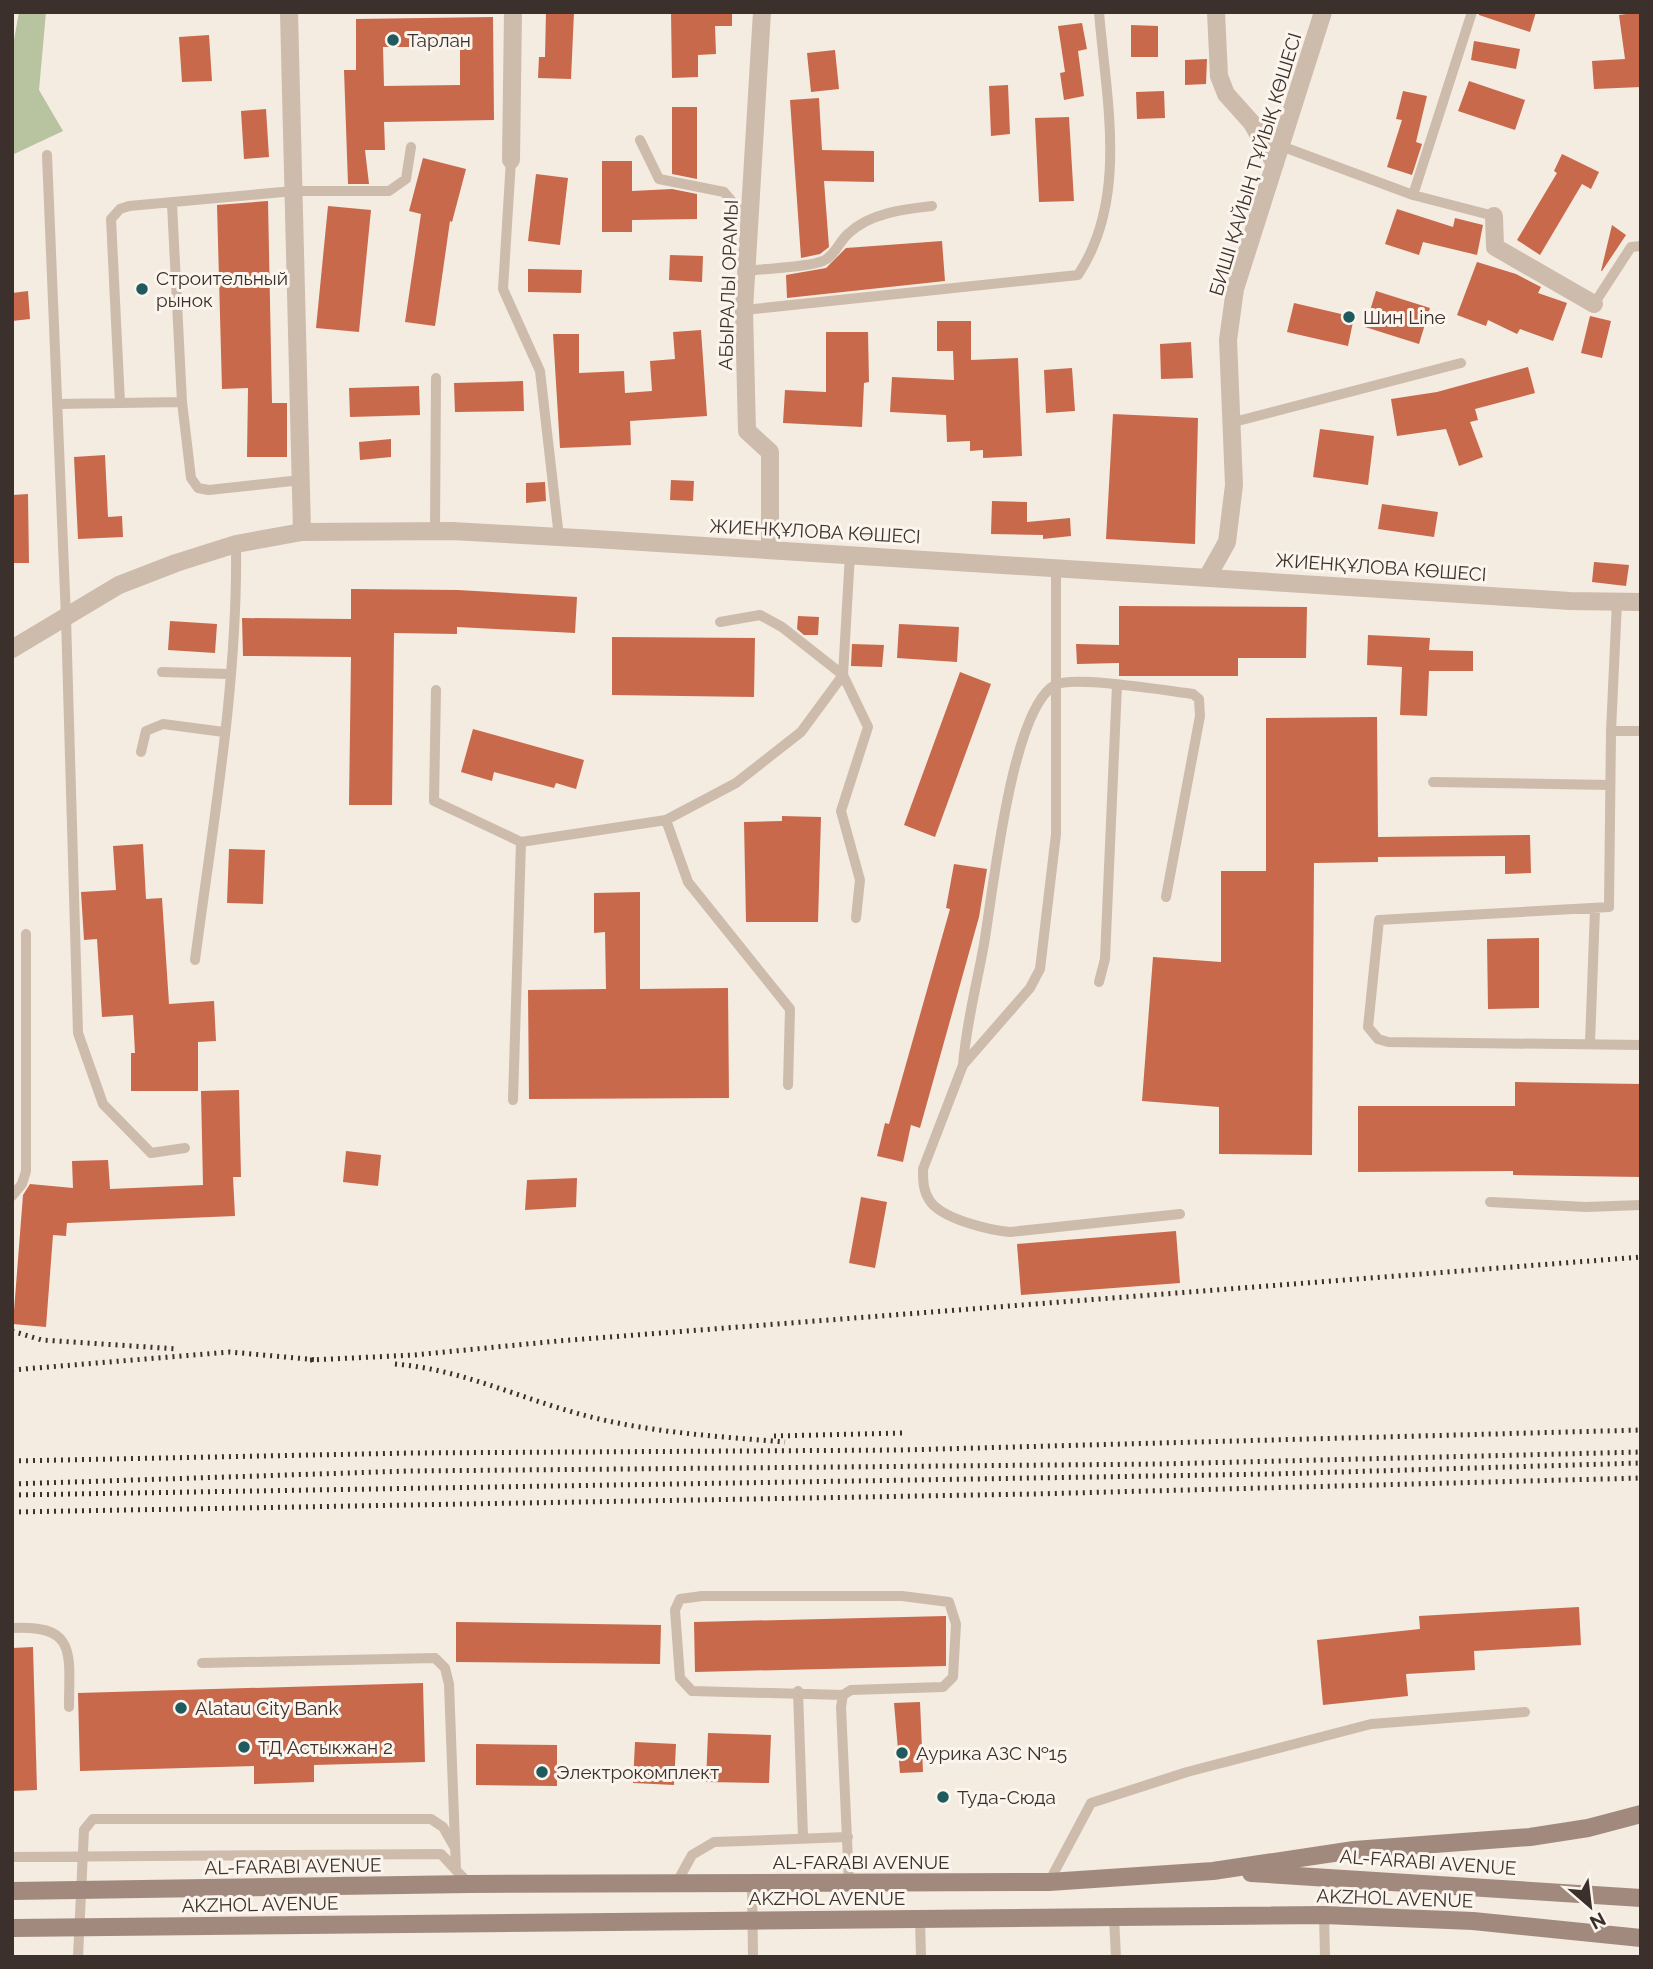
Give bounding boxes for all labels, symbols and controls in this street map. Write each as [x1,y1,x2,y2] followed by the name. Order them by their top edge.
[407,29,471,51] place label: Тарлан
[1204,30,1306,298] street label: БИШІ ҚАЙЫҢ ТҰЙЫҚ КӨШЕСІ
[385,32,401,48] marker: Тарлан
[714,199,742,371] street label: АБЫРАЛЫ ОРАМЫ
[156,267,288,311] place label: Строительный рынок
[134,281,150,297] marker: Строительный рынок
[1363,306,1446,328] place label: Шин Line
[1341,309,1357,325] marker: Шин Line
[709,514,921,548] street label: ЖИЕНҚҰЛОВА КӨШЕСІ
[1275,549,1487,585] street label: ЖИЕНҚҰЛОВА КӨШЕСІ
[195,1697,338,1719] place label: Alatau City Bank
[173,1700,189,1716] marker: Alatau City Bank
[258,1736,393,1758] place label: ТД Астыкжан 2
[236,1739,252,1755] marker: ТД Астыкжан 2
[916,1742,1067,1764] place label: Аурика АЗС №15
[894,1745,910,1761] marker: Аурика АЗС №15
[556,1761,719,1783] place label: Электрокомплект
[534,1764,550,1780] marker: Электрокомплект
[957,1786,1056,1808] place label: Туда-Сюда
[935,1789,951,1805] marker: Туда-Сюда
[1339,1845,1517,1879] street label: AL-FARABI AVENUE
[772,1851,950,1873] street label: AL-FARABI AVENUE
[204,1853,382,1879] street label: AL-FARABI AVENUE
[1555,1871,1625,1941] north arrow
[1316,1884,1474,1912] street label: AKZHOL AVENUE
[749,1887,905,1909] street label: AKZHOL AVENUE
[181,1892,339,1916] street label: AKZHOL AVENUE
[1586,1908,1610,1934] text: N

